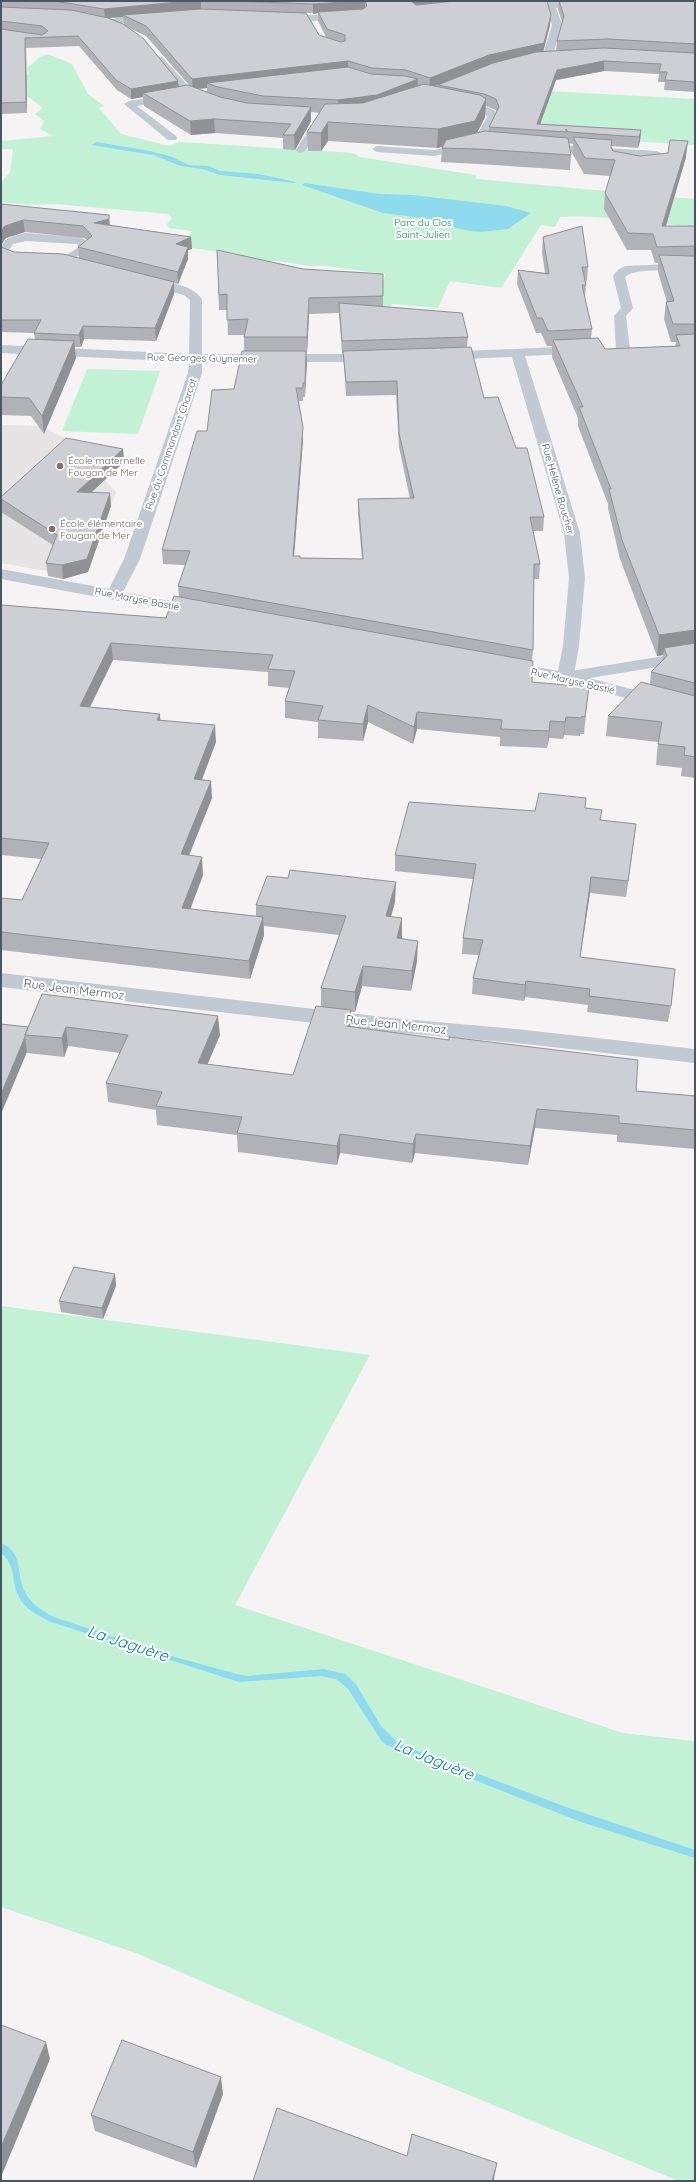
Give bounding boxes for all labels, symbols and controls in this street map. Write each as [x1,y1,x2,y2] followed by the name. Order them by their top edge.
[394,216,452,241] park label: Parc du Clos Saint-Julien
[147,351,257,365] street label: Rue Georges Guynemer
[142,376,200,512] street label: Rue du Commandant Charcot
[539,442,577,536] street label: Rue Hélène Boucher
[68,454,145,479] place label: École maternelle Fougan de Mer
[55,461,65,471] marker: École maternelle Fougan de Mer
[60,517,143,542] place label: École élémentaire Fougan de Mer
[47,524,57,534] marker: École élémentaire Fougan de Mer
[94,584,181,614] street label: Rue Maryse Bastié
[530,665,617,697] street label: Rue Maryse Bastié
[23,975,125,1003] street label: Rue Jean Mermoz
[345,1011,447,1037] street label: Rue Jean Mermoz
[85,1620,172,1666] water label: La Jaguère
[391,1734,478,1784] water label: La Jaguère

